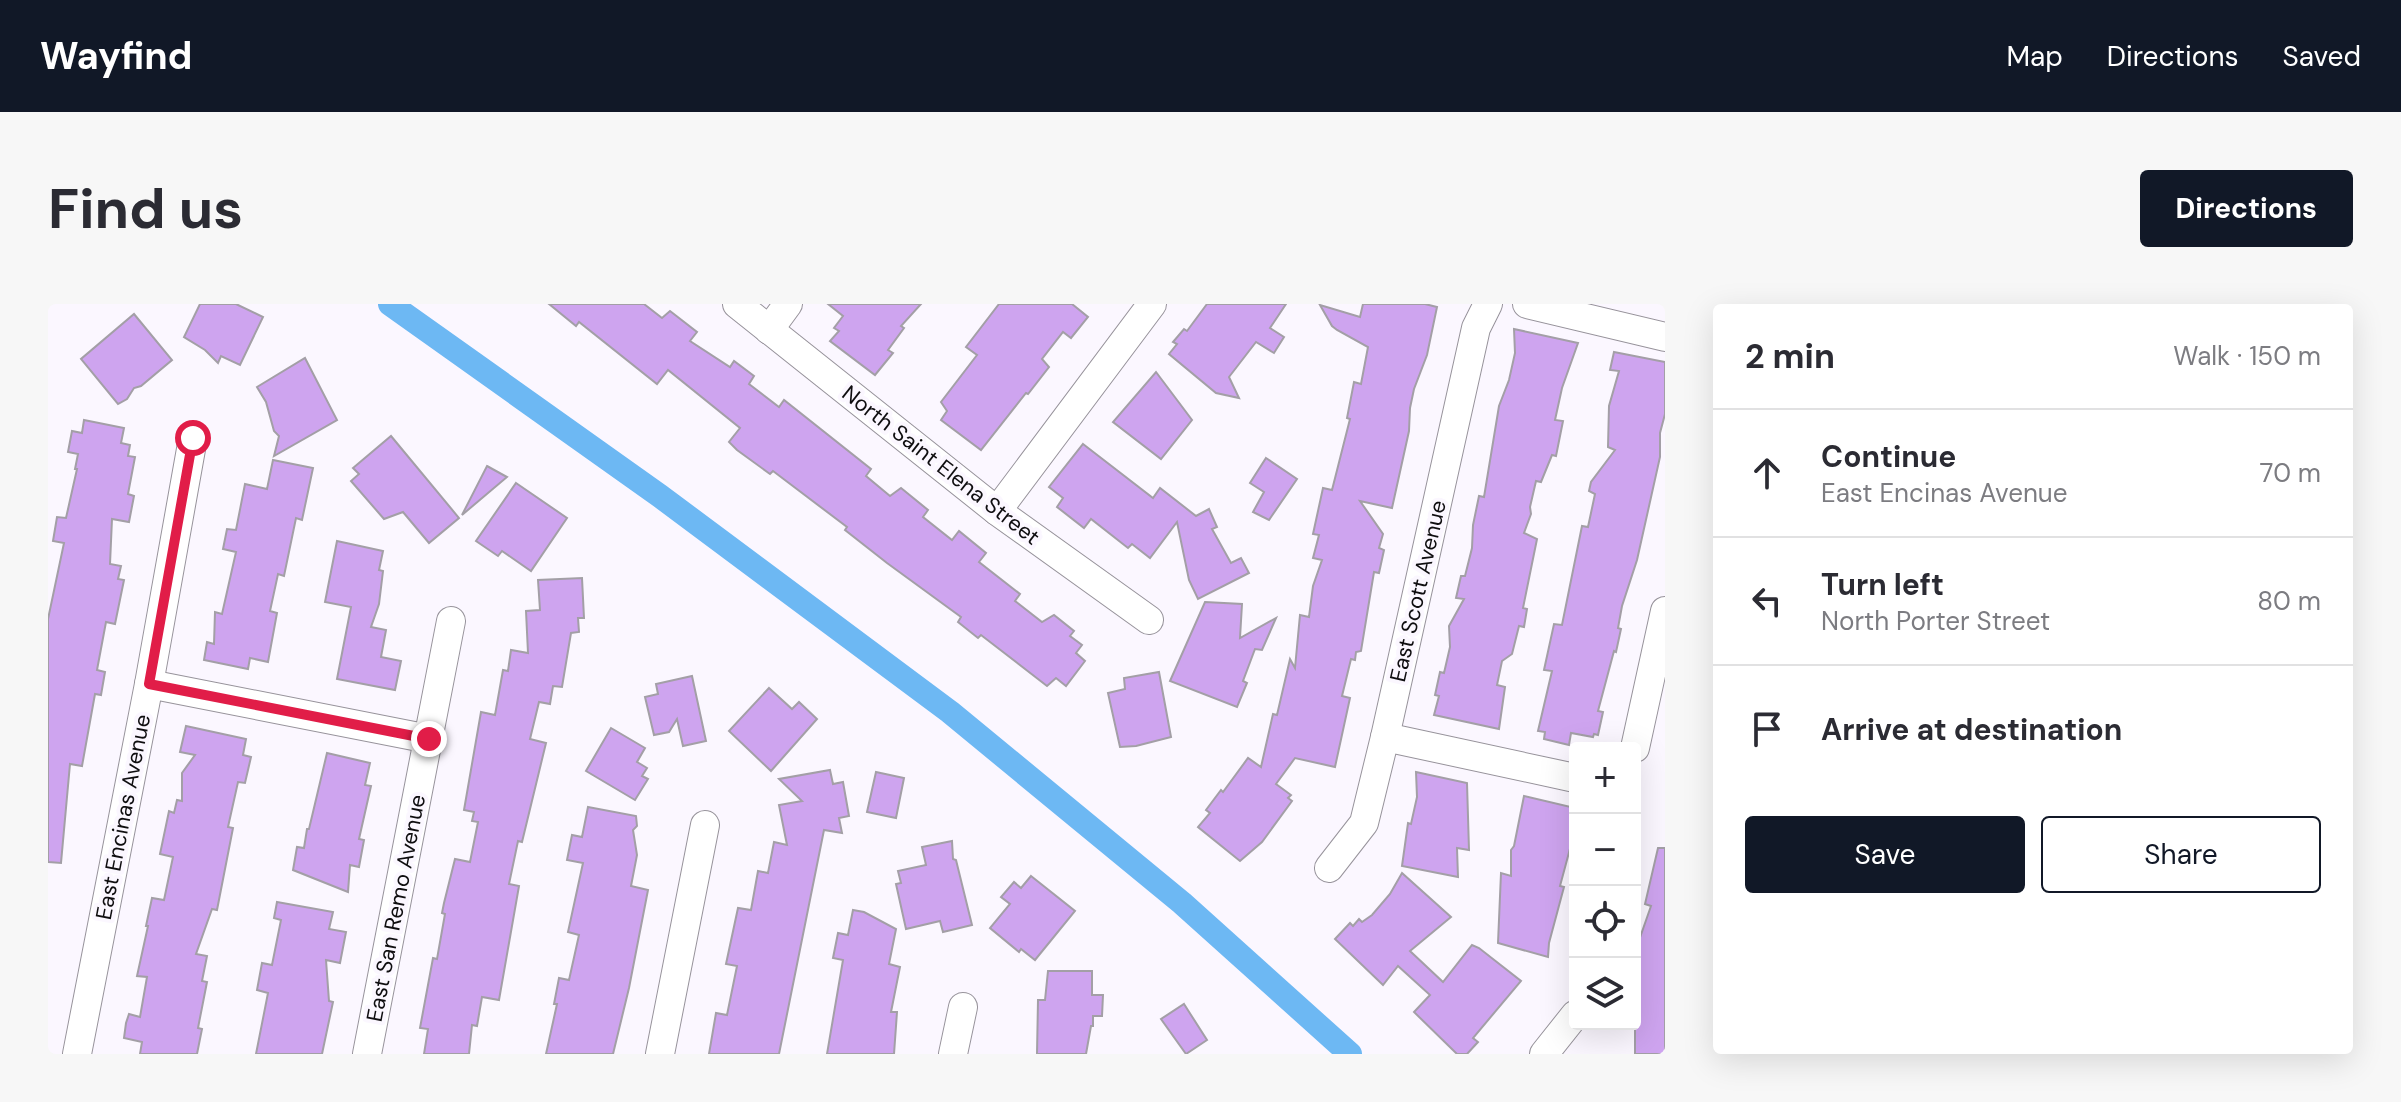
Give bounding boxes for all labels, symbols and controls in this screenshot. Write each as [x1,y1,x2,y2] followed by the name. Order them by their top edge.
[40,31,193,81] text: Wayfind
[2006,38,2063,75] text: Map
[2107,38,2239,75] text: Directions
[2283,38,2361,75] text: Saved
[2140,170,2353,247] button: Directions
[48,172,243,245] text: Find us
[1745,334,1835,379] text: 2 min
[2173,339,2321,373] text: Walk · 150 m
[836,379,1046,551] street label: North Saint Elena Street
[175,420,211,456] route start
[1821,437,1956,476] text: Continue
[1745,451,1789,495] icon: ahead
[2260,456,2321,490] text: 70 m
[1821,476,2068,510] text: East Encinas Avenue
[1383,497,1453,685] street label: East Scott Avenue
[1821,565,1944,604] text: Turn left
[1745,579,1789,623] icon: left
[2257,584,2321,618] text: 80 m
[1821,604,2050,638] text: North Porter Street
[1745,707,1789,751] icon: arrive
[1821,710,2122,749] text: Arrive at destination
[89,712,157,922] street label: East Encinas Avenue
[411,721,447,757] route end
[1569,742,1641,1030] map controls
[1569,742,1641,814] button: +
[360,792,432,1024] street label: East San Remo Avenue
[1569,814,1641,886] button: −
[1745,816,2025,893] button: Save
[2041,816,2321,893] button: Share
[1569,886,1641,958] button: locate
[1569,958,1641,1030] button: layers

